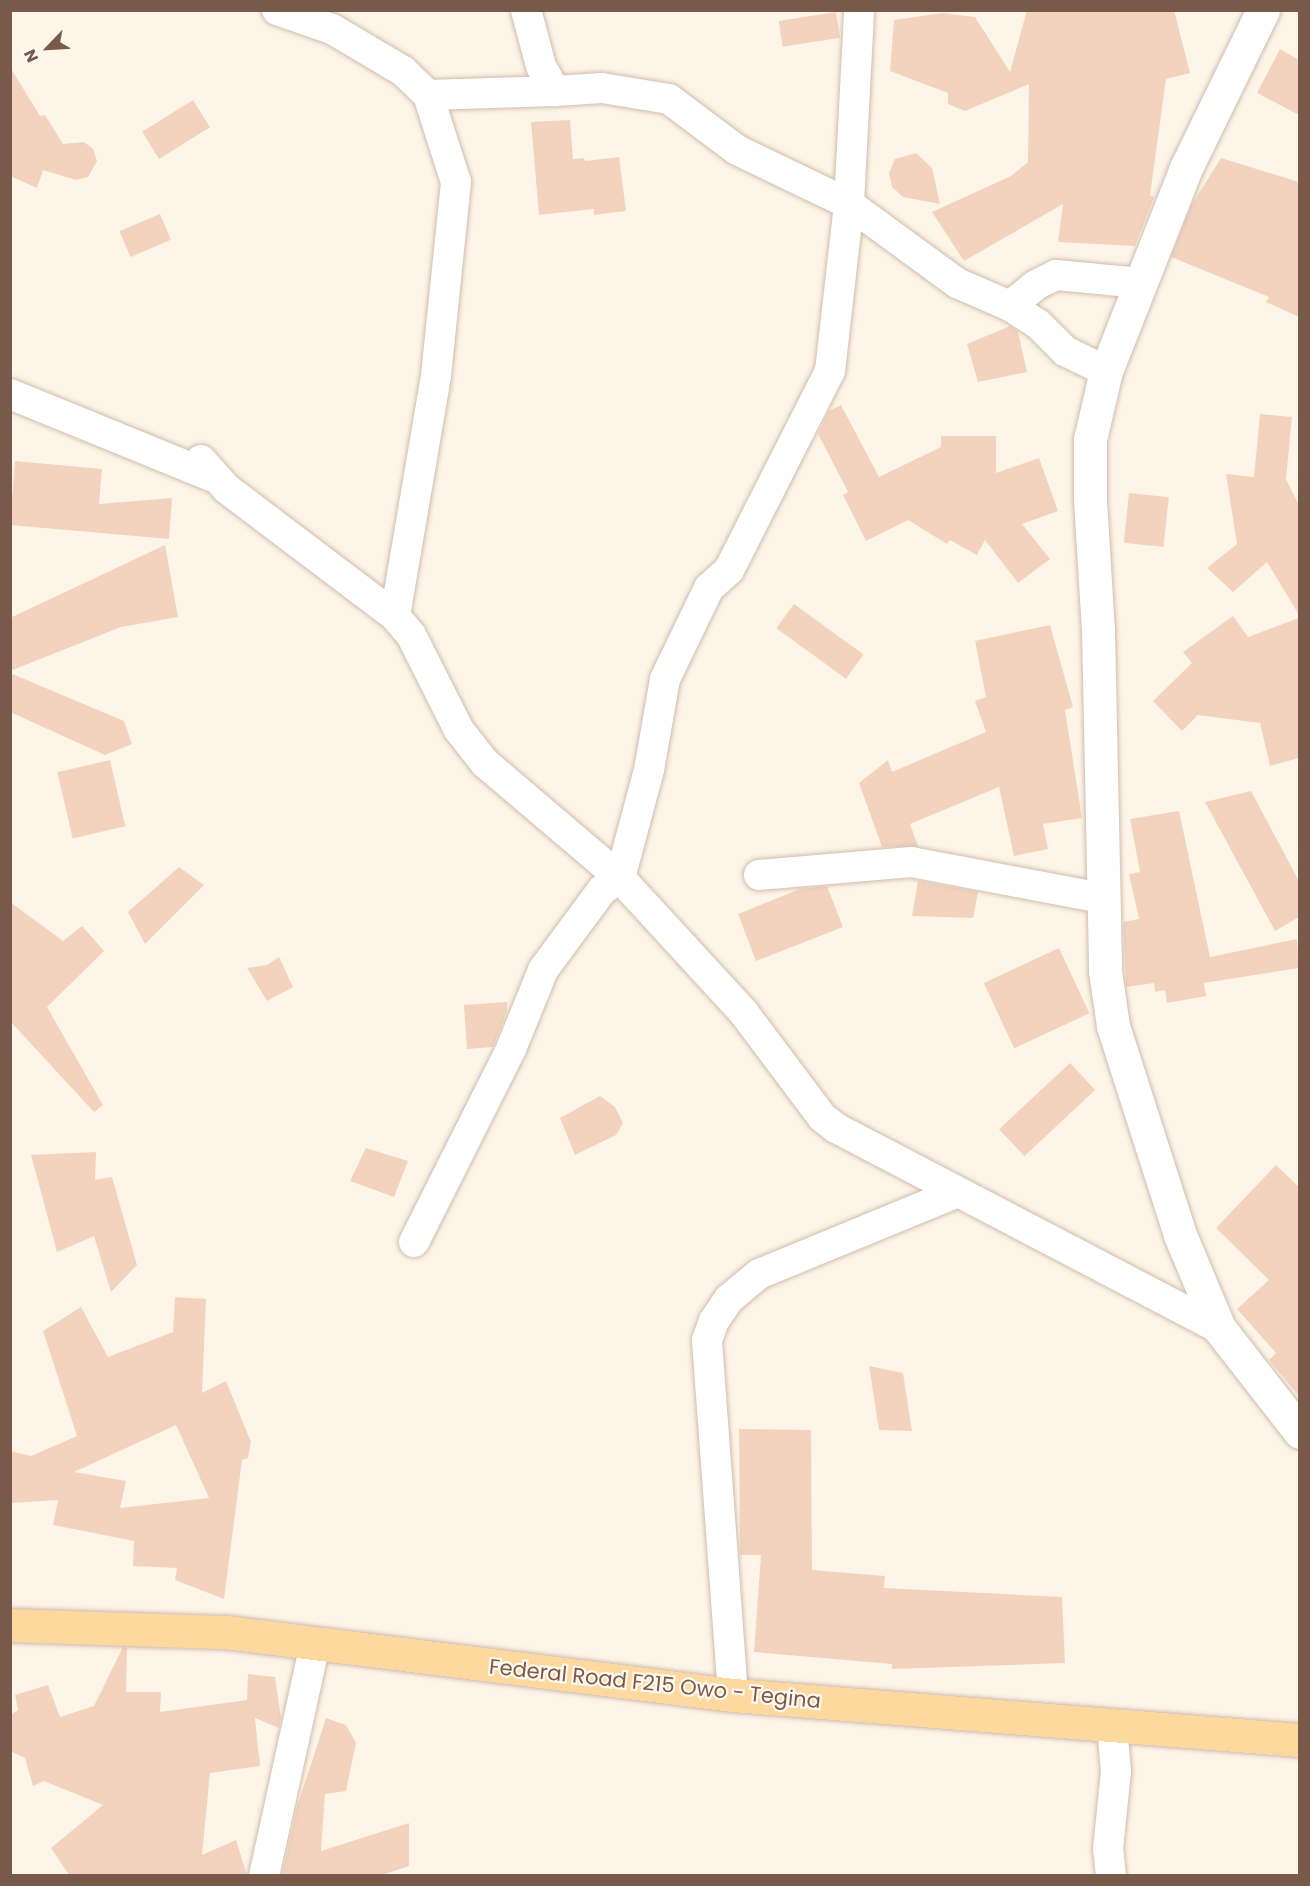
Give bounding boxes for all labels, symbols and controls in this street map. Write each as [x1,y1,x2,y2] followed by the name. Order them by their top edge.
[18,18,78,78] north arrow
[18,46,44,66] text: N
[488,1654,822,1714] street label: Federal Road F215 Owo - Tegina

